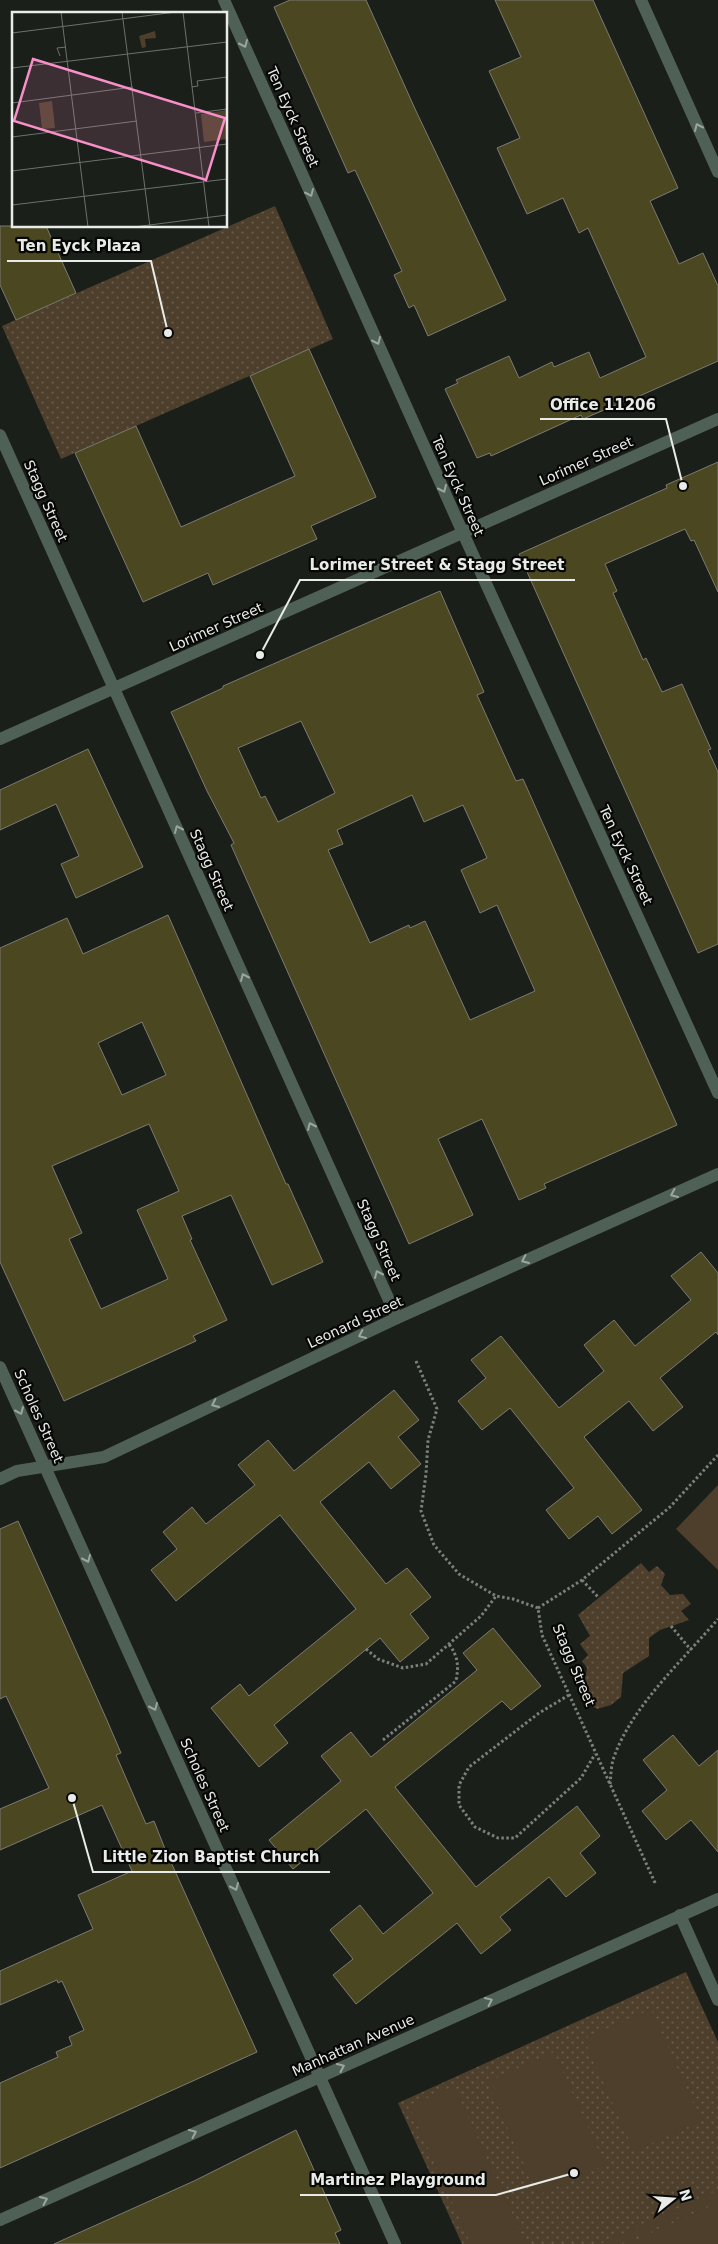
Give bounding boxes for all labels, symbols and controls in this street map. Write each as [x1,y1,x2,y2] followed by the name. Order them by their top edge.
[12,12,228,228] inset map
[237,39,248,48] one-way arrow
[263,63,322,170] street label: Ten Eyck Street
[694,123,705,132] one-way arrow
[304,188,315,197] one-way arrow
[7,231,151,261] callout: Ten Eyck Plaza
[17,237,141,255] text: Ten Eyck Plaza
[370,336,381,345] one-way arrow
[540,389,666,419] callout: Office 11206
[550,396,656,414] text: Office 11206
[428,432,487,539] street label: Ten Eyck Street
[537,433,636,489] street label: Lorimer Street
[21,458,71,545] street label: Stagg Street
[437,484,448,493] one-way arrow
[300,550,575,580] callout: Lorimer Street & Stagg Street
[310,556,564,574] text: Lorimer Street & Stagg Street
[167,599,266,655] street label: Lorimer Street
[595,802,656,908] street label: Ten Eyck Street
[173,825,184,834] one-way arrow
[187,827,237,914] street label: Stagg Street
[240,973,251,982] one-way arrow
[306,1122,317,1131] one-way arrow
[670,1187,679,1198] one-way arrow
[354,1197,404,1284] street label: Stagg Street
[521,1254,530,1265] one-way arrow
[373,1270,384,1279] one-way arrow
[305,1293,406,1351] street label: Leonard Street
[358,1329,367,1339] one-way arrow
[11,1367,67,1466] street label: Scholes Street
[211,1398,220,1409] one-way arrow
[14,1406,24,1415] one-way arrow
[80,1554,91,1563] one-way arrow
[549,1622,599,1709] street label: Stagg Street
[147,1702,158,1711] one-way arrow
[177,1736,233,1835] street label: Scholes Street
[93,1842,330,1872] callout: Little Zion Baptist Church
[102,1848,320,1866] text: Little Zion Baptist Church
[228,1882,239,1891] one-way arrow
[484,1996,493,2007] one-way arrow
[290,2011,416,2079] street label: Manhattan Avenue
[336,2062,345,2073] one-way arrow
[188,2129,197,2140] one-way arrow
[300,2165,496,2195] callout: Martinez Playground
[310,2171,486,2189] text: Martinez Playground
[648,2174,698,2224] north arrow
[676,2187,695,2203] text: N
[39,2195,48,2206] one-way arrow

